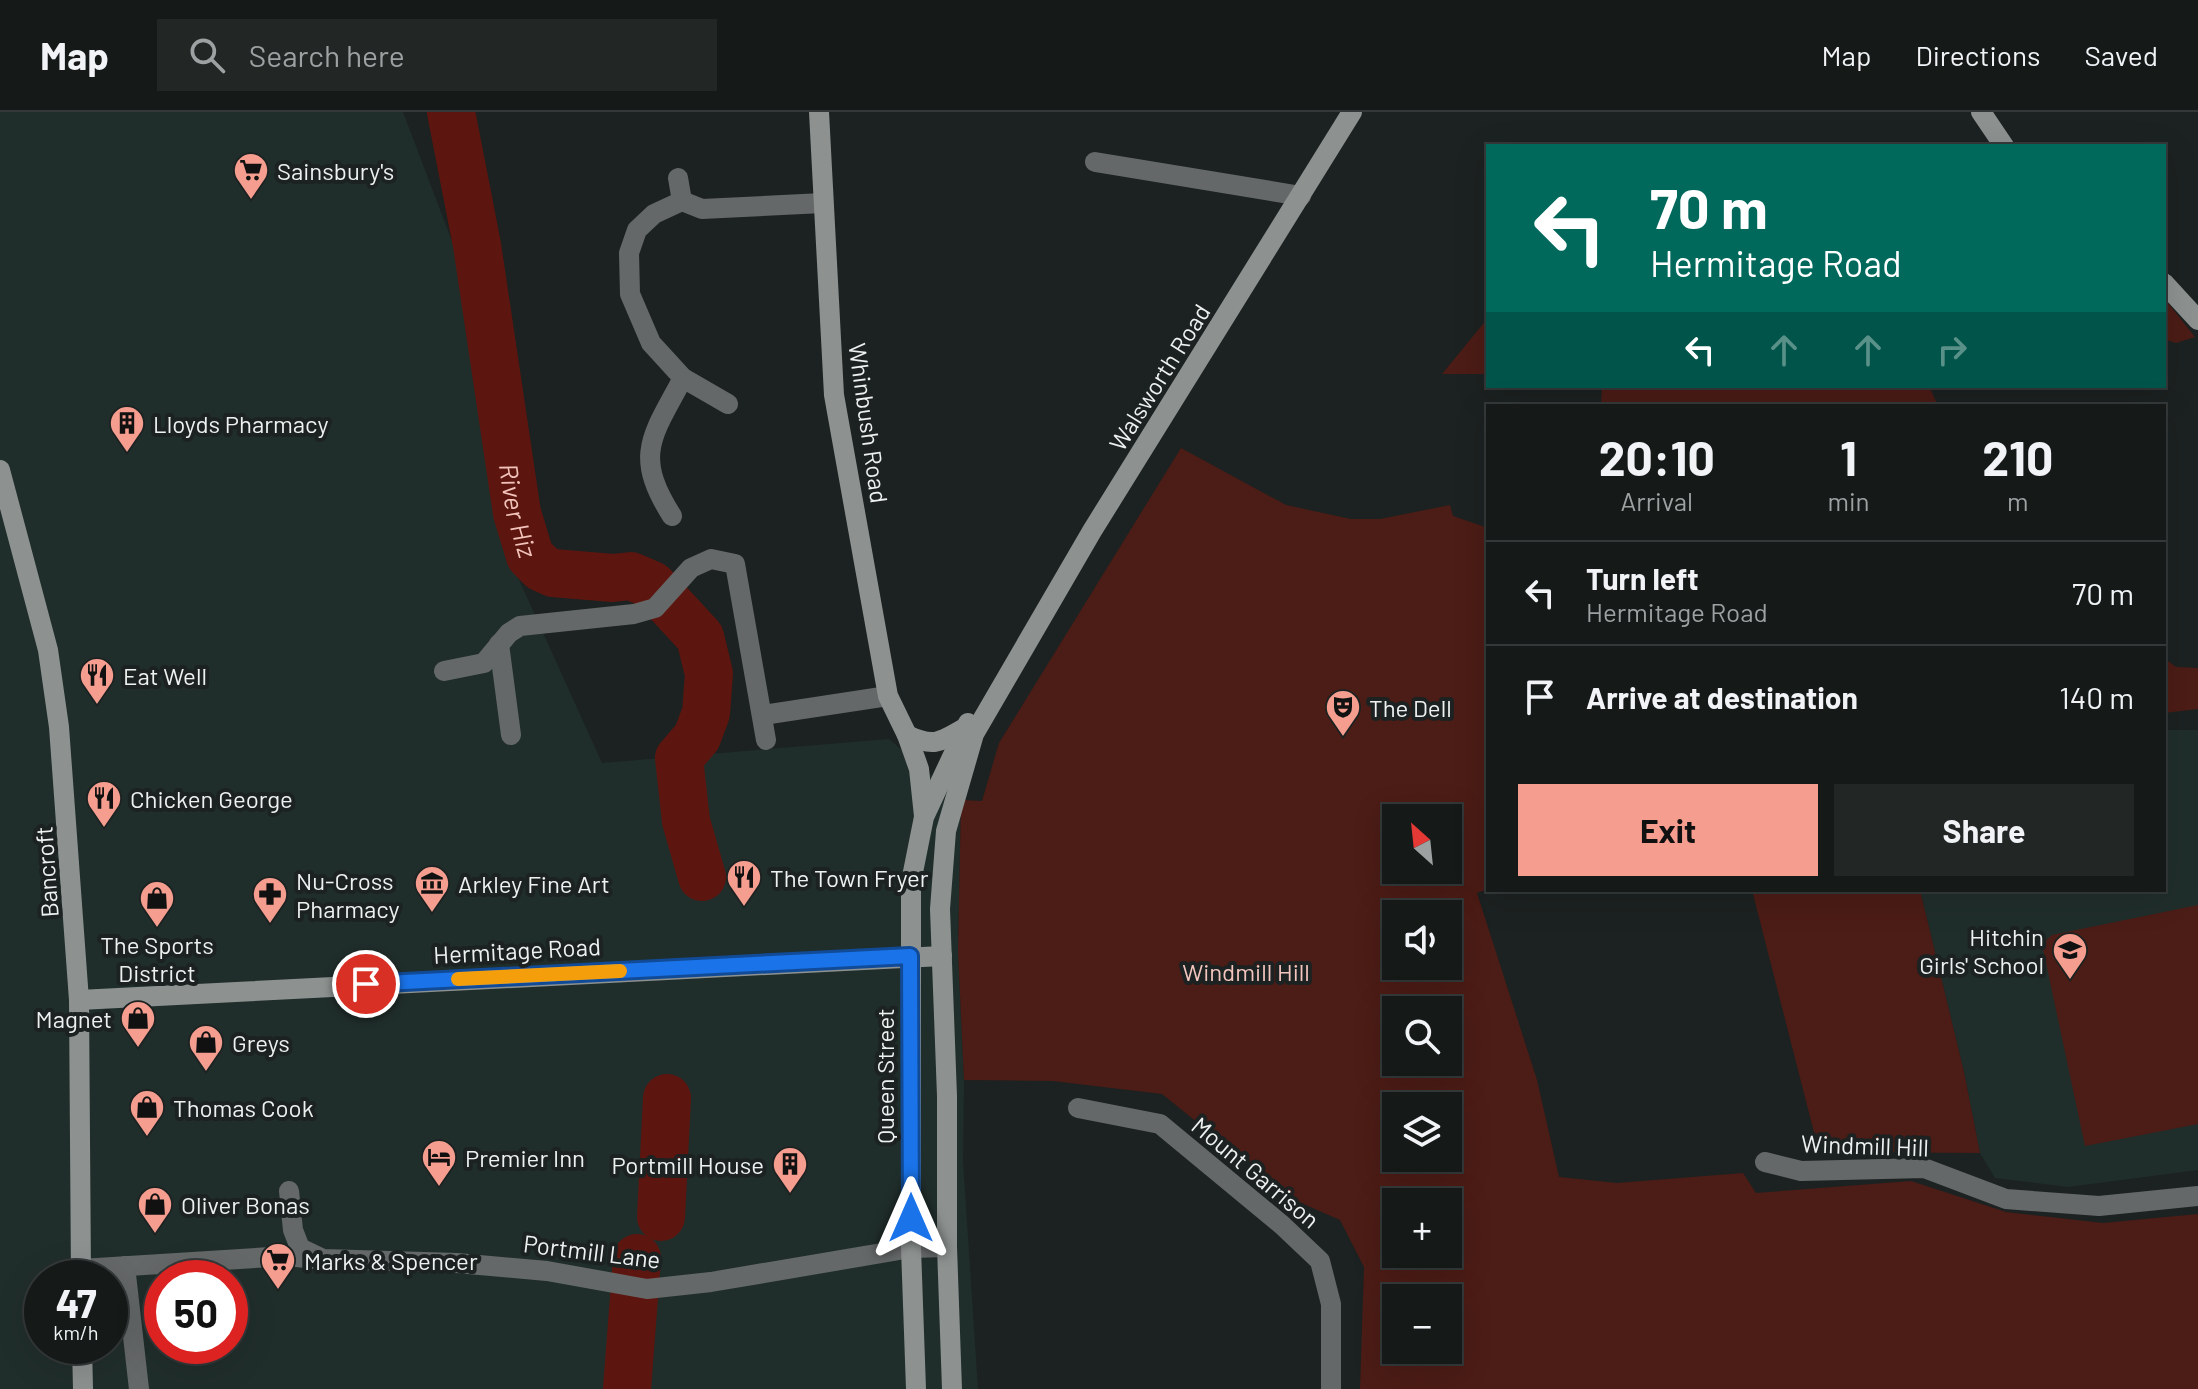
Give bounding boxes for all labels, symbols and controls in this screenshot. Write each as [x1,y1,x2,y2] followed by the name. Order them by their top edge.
[157,19,717,91] search box
[40,32,109,78] text: Map
[185,33,229,77] icon: search
[249,37,405,73] text: Search here
[1822,38,1871,72] text: Map
[1915,38,2041,72] text: Directions
[2085,38,2158,72] text: Saved
[232,151,270,201] supermarket icon: Sainsbury's
[277,156,394,185] place label: Sainsbury's
[1650,173,1768,240] text: 70 m
[1518,176,1622,280] icon: left
[1650,241,1902,284] text: Hermitage Road
[1102,298,1216,456] street label: Walsworth Road
[1678,328,1722,372] icon: left
[1762,328,1806,372] icon: ahead
[1846,328,1890,372] icon: ahead
[1930,328,1974,372] icon: right
[843,341,895,505] street label: Whinbush Road
[108,404,146,454] building icon: Lloyds Pharmacy
[153,409,329,438] place label: Lloyds Pharmacy
[1599,428,1715,486] text: 20:10
[1840,428,1857,486] text: 1
[1982,428,2053,486] text: 210
[494,461,545,561] water label: River Hiz
[1620,485,1693,516] text: Arrival
[1827,485,1870,516] text: min
[2007,485,2029,516] text: m
[1586,560,1699,596] text: Turn left
[1518,571,1562,615] icon: left
[2072,575,2134,611] text: 70 m
[1586,596,1768,627] text: Hermitage Road
[78,656,116,706] restaurant icon: Eat Well
[123,661,207,690] place label: Eat Well
[1518,675,1562,719] icon: arrive
[1586,679,1858,715] text: Arrive at destination
[2059,679,2134,715] text: 140 m
[1324,688,1362,738] theatre icon: The Dell
[1369,693,1452,722] place label: The Dell
[85,779,123,829] restaurant icon: Chicken George
[130,784,293,813] place label: Chicken George
[1518,784,1818,876] button: Exit
[1834,784,2134,876] button: Share
[1382,804,1462,884] north arrow
[1382,804,1462,1364] map controls
[28,825,64,919] street label: Bancroft
[725,858,763,908] restaurant icon: The Town Fryer
[770,863,929,892] place label: The Town Fryer
[413,864,451,914] museum icon: Arkley Fine Art
[296,866,400,923] place label: Nu-Cross Pharmacy
[458,869,610,898] place label: Arkley Fine Art
[251,875,289,925] pharmacy icon: Nu-Cross Pharmacy
[138,879,176,929] shop icon: The Sports District
[1382,900,1462,980] button: sound
[1919,922,2044,979] place label: Hitchin Girls' School
[100,930,214,987] place label: The Sports District
[433,931,601,969] street label: Hermitage Road
[2051,931,2089,981] school or university icon: Hitchin Girls' School
[332,950,400,1018] pin
[1182,957,1310,986] park label: Windmill Hill
[344,962,388,1006] icon: arrive
[1382,996,1462,1076] button: search
[119,999,157,1049] shop icon: Magnet
[36,1004,112,1033] place label: Magnet
[870,1008,899,1144] street label: Queen Street
[187,1023,225,1073] shop icon: Greys
[232,1028,290,1057] place label: Greys
[128,1088,166,1138] shop icon: Thomas Cook
[1382,1092,1462,1172] button: layers
[173,1093,314,1122] place label: Thomas Cook
[1186,1110,1326,1234] street label: Mount Garrison
[1801,1128,1929,1162] street label: Windmill Hill
[420,1138,458,1188] hotel icon: Premier Inn
[465,1143,585,1172] place label: Premier Inn
[771,1145,809,1195] building icon: Portmill House
[612,1150,764,1179] place label: Portmill House
[869,1176,953,1260] position arrow
[136,1185,174,1235] shop icon: Oliver Bonas
[1382,1188,1462,1268] button: +
[181,1190,310,1219] place label: Oliver Bonas
[522,1228,662,1274] street label: Portmill Lane
[259,1241,297,1291] supermarket icon: Marks & Spencer
[304,1246,478,1275] place label: Marks & Spencer
[144,1260,248,1364] speed limit sign: 50
[55,1278,97,1326] text: 47
[1382,1284,1462,1364] button: −
[53,1320,99,1344] text: km/h

